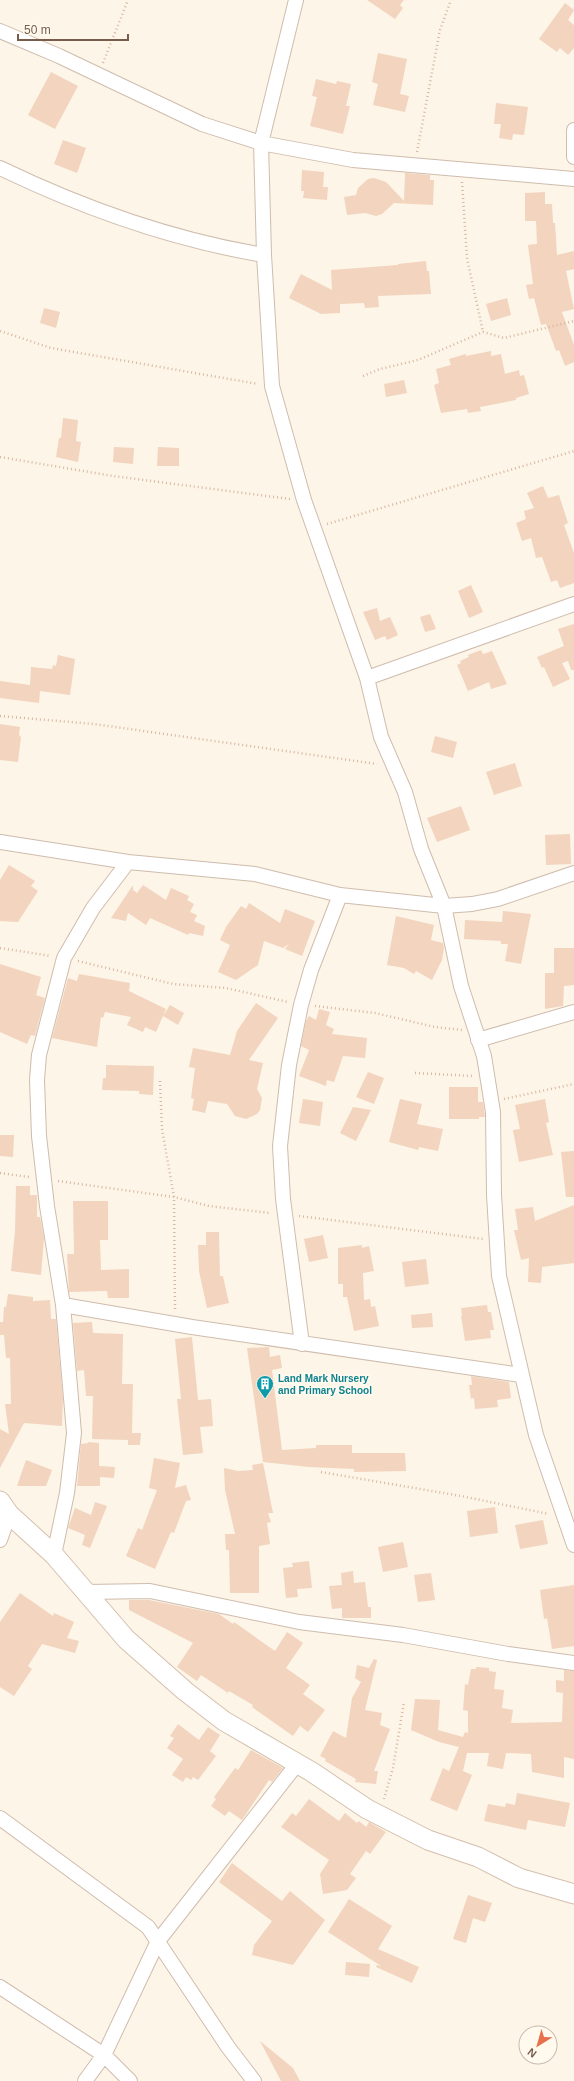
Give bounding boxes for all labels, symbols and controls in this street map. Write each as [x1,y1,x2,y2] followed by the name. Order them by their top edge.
[18,16,128,42] scale bar
[24,23,51,37] text: 50 m
[278,1373,372,1396] place label: Land Mark Nursery and Primary School
[255,1374,275,1399] building icon: Land Mark Nursery and Primary School
[518,2025,558,2065] north arrow
[525,2046,539,2060] text: N

